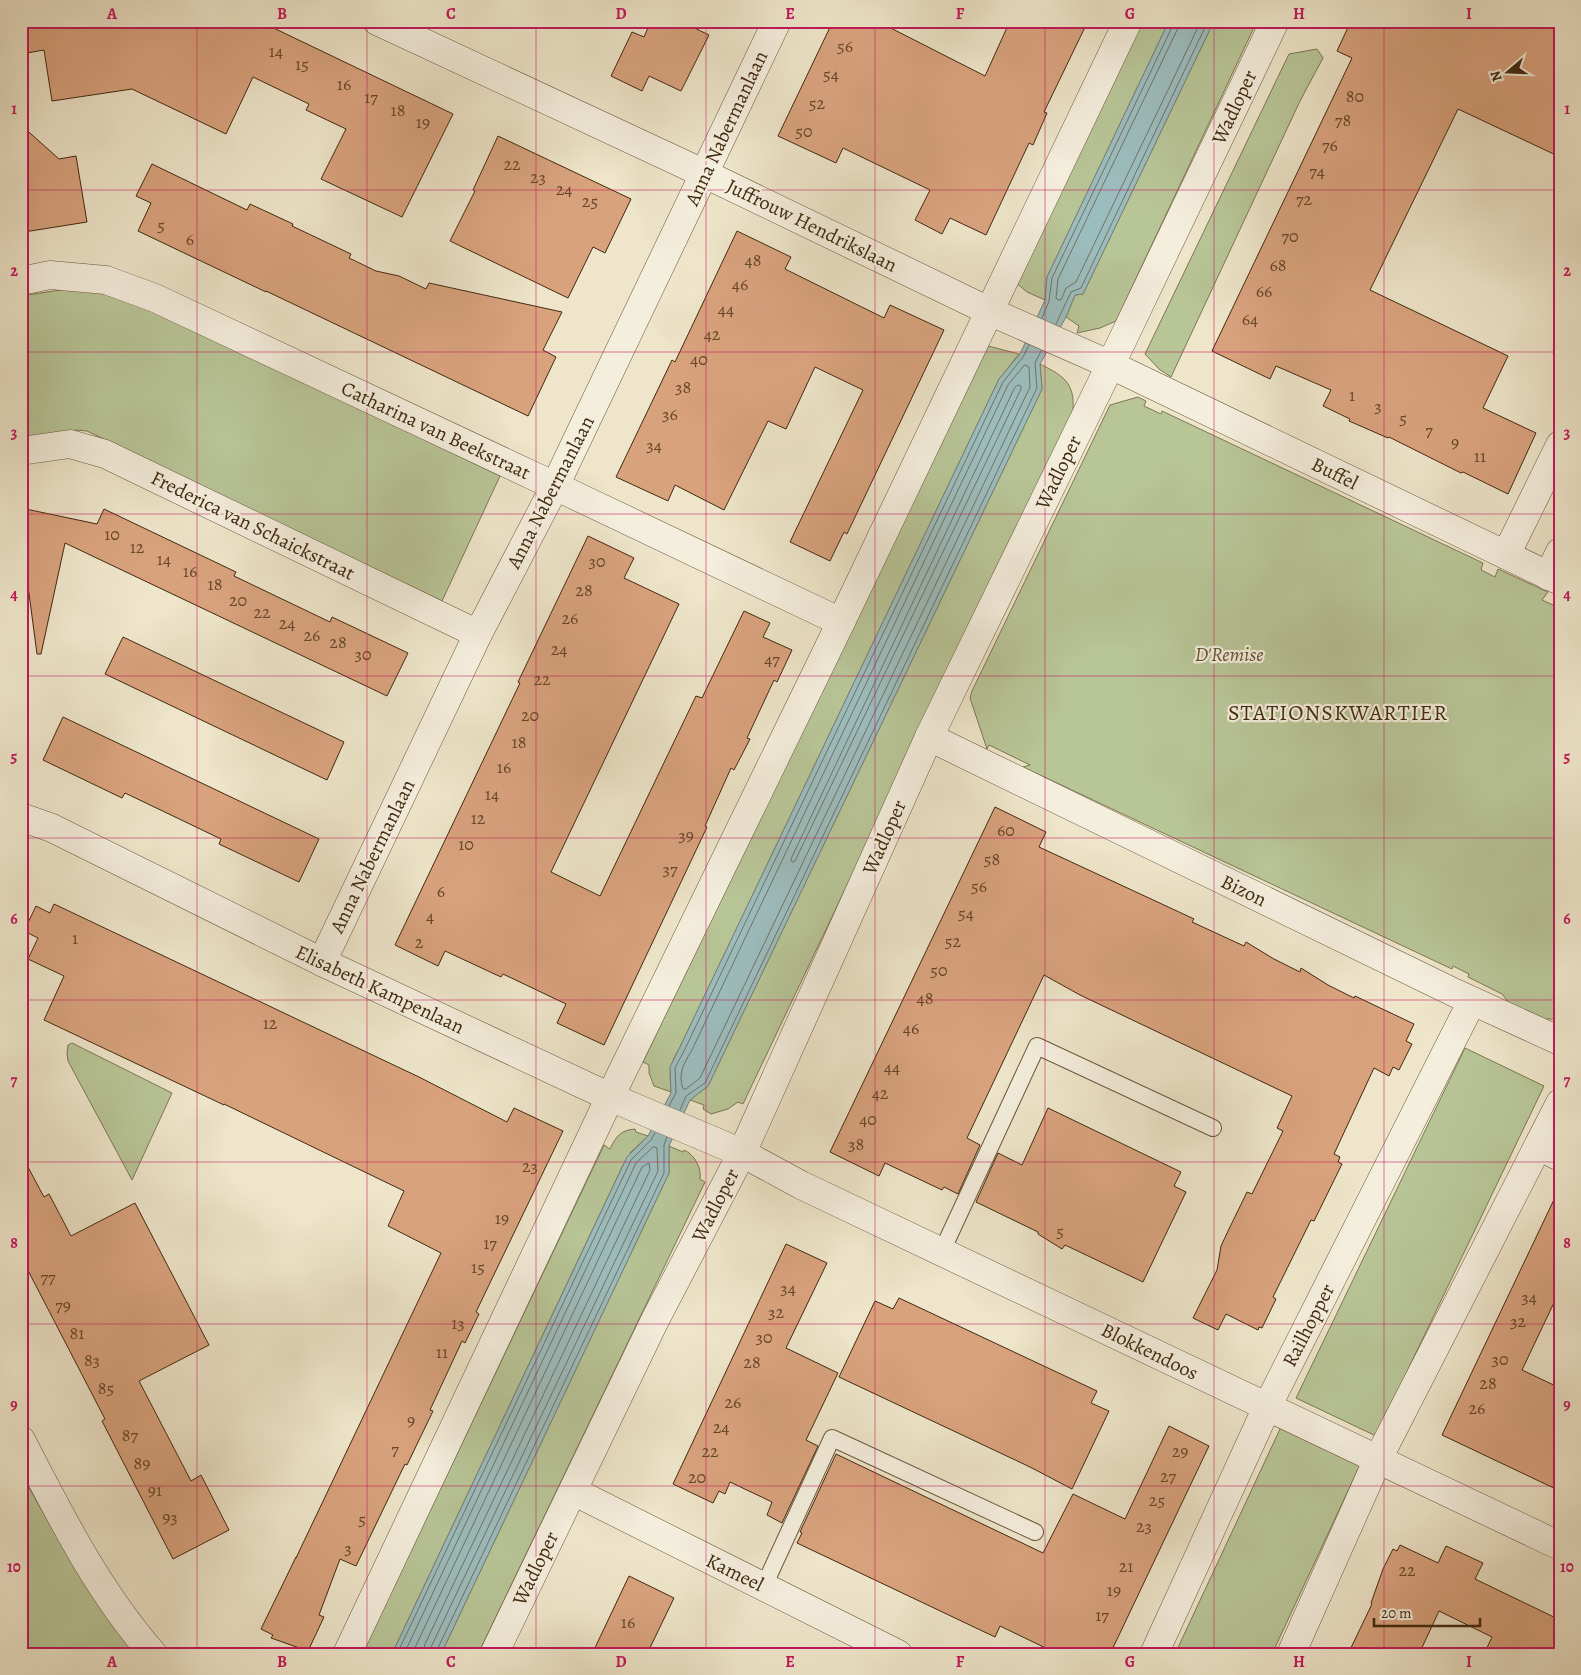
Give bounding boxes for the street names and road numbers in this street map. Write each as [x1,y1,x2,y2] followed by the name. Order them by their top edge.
[678,46,774,211] street label: Anna Nabermanlaan
[1205,65,1264,150] street label: Wadloper
[722,172,902,279] street label: Juffrouw Hendrikslaan
[337,375,535,486] street label: Catharina van Beekstraat
[500,411,601,574] street label: Anna Nabermanlaan
[1029,430,1088,515] street label: Wadloper
[1307,451,1363,496] street label: Buffel
[146,464,360,587] street label: Frederica van Schaickstraat
[323,775,421,939] street label: Anna Nabermanlaan
[856,795,913,880] street label: Wadloper
[1217,868,1271,913] street label: Bizon
[291,938,469,1040] street label: Elisabeth Kampenlaan
[685,1164,746,1247] street label: Wadloper
[1276,1279,1341,1371] street label: Railhopper
[1097,1316,1203,1387] street label: Blokkendoos
[506,1526,565,1611] street label: Wadloper
[701,1547,768,1598] street label: Kameel

